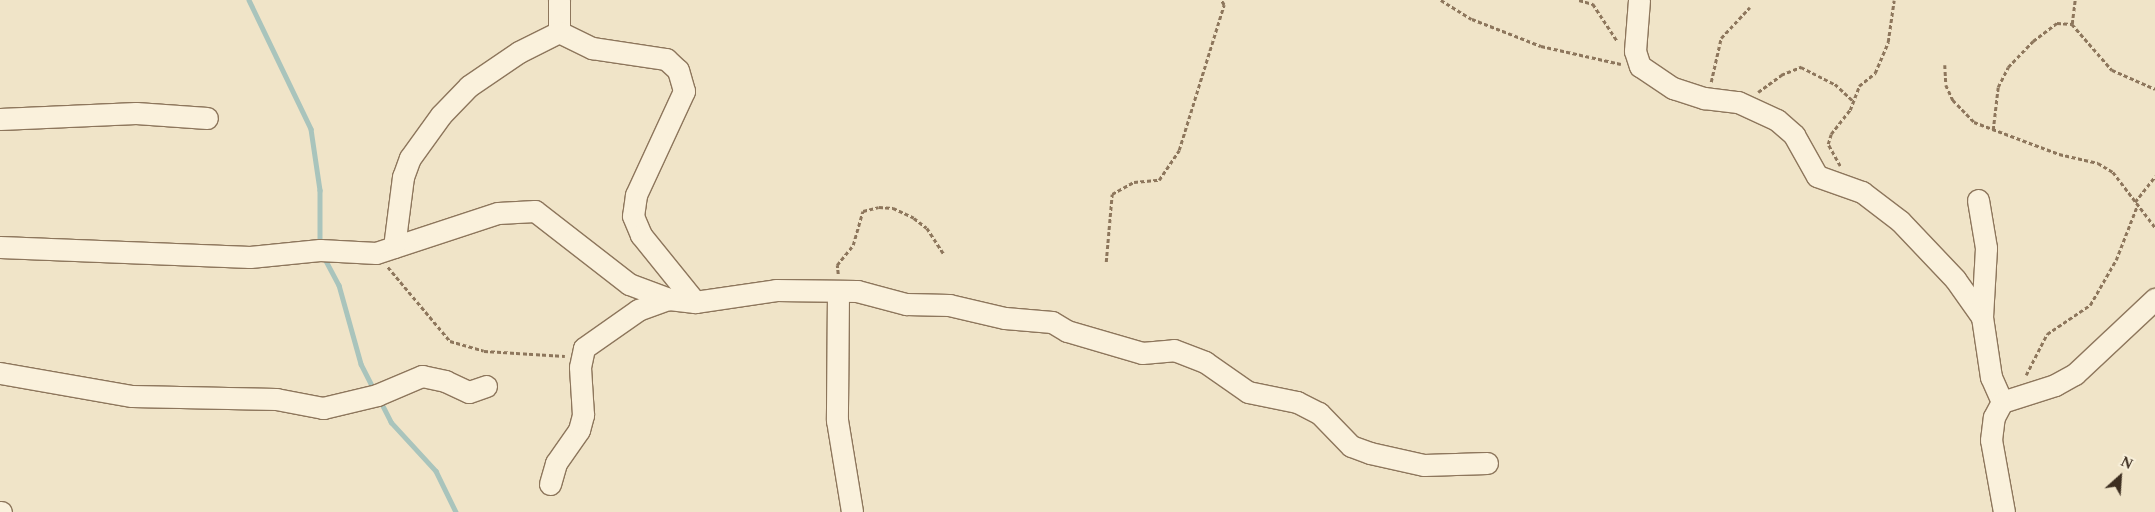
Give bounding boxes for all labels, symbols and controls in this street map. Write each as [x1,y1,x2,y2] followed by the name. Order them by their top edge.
[2117,451,2137,475] text: N
[2095,452,2145,502] north arrow

